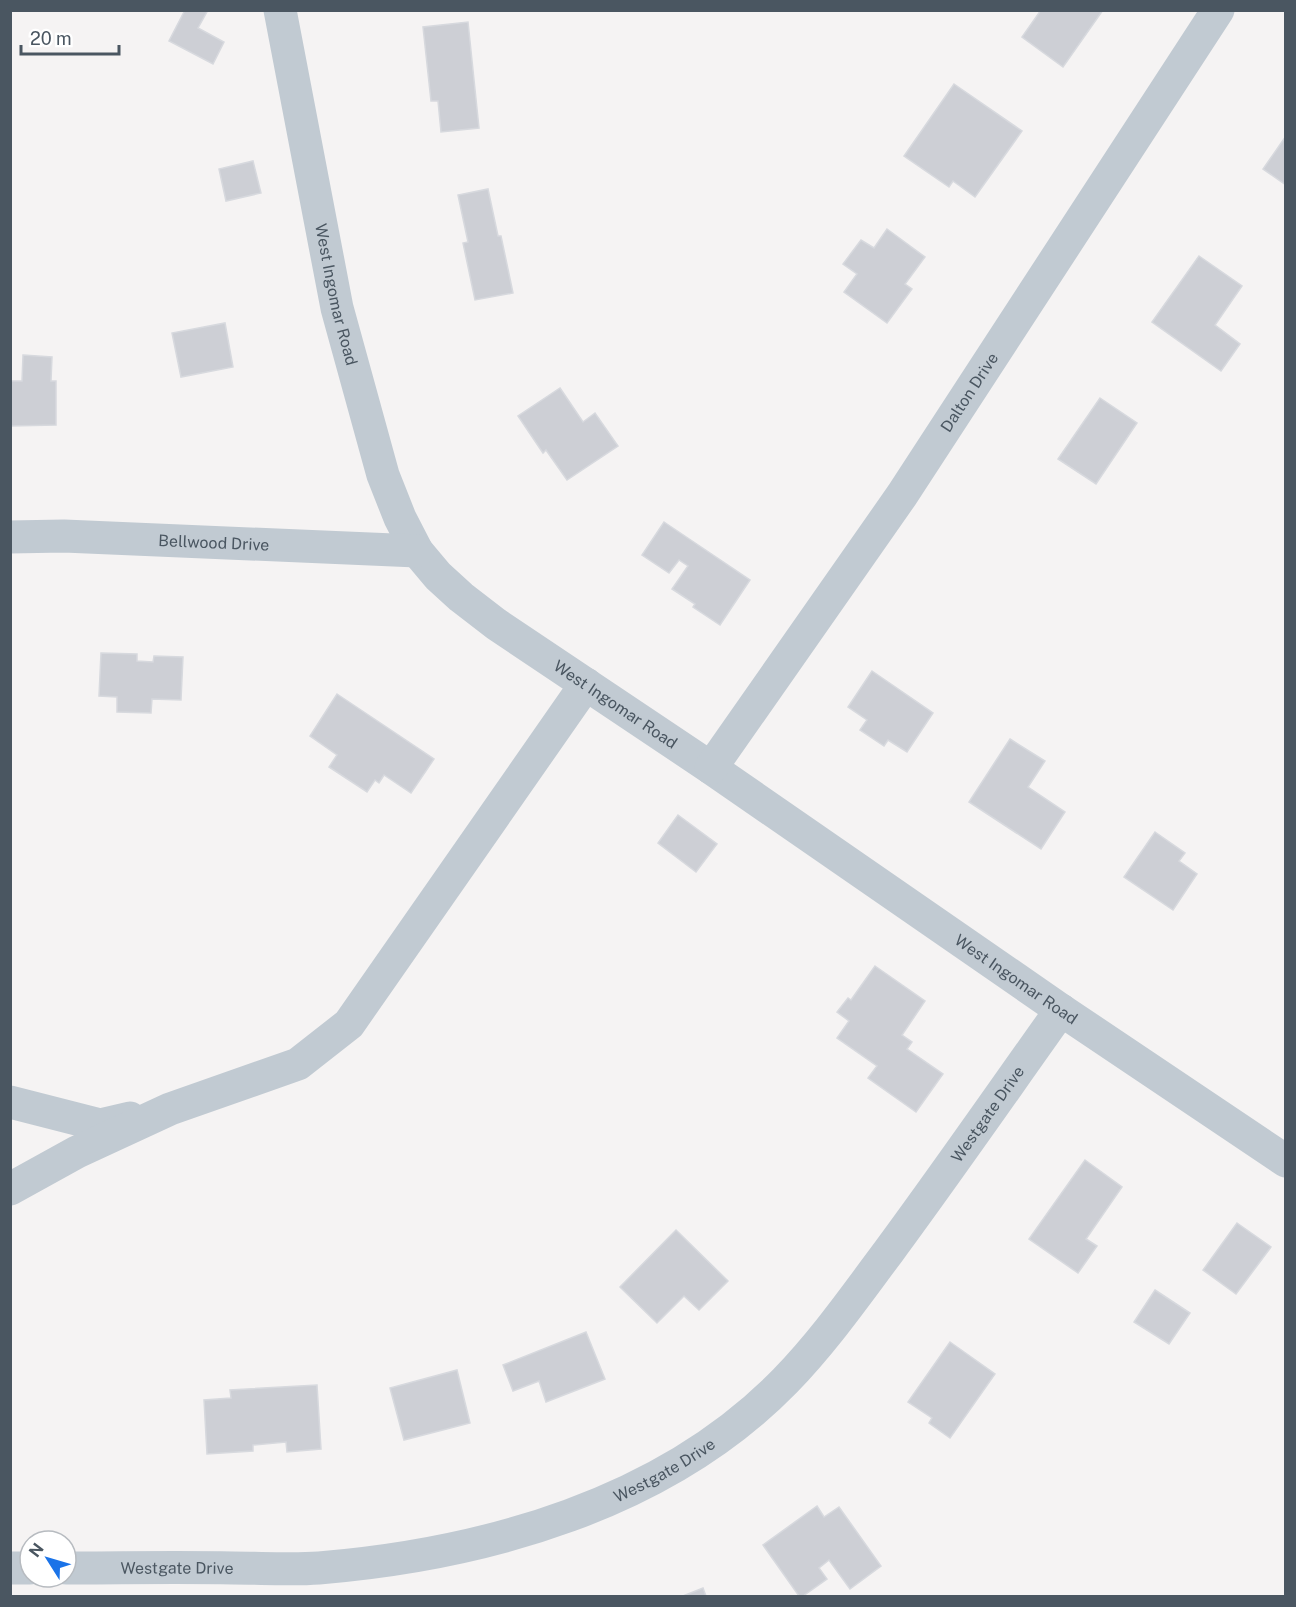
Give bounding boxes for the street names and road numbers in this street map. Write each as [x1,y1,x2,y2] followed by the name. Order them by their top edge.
[312,222,362,367] street label: West Ingomar Road
[936,349,1002,435] street label: Dalton Drive
[158,531,270,554] street label: Bellwood Drive
[550,656,681,752] street label: West Ingomar Road
[951,930,1081,1028] street label: West Ingomar Road
[947,1062,1028,1166] street label: Westgate Drive
[611,1434,719,1506] street label: Westgate Drive
[120,1558,234,1578] street label: Westgate Drive

